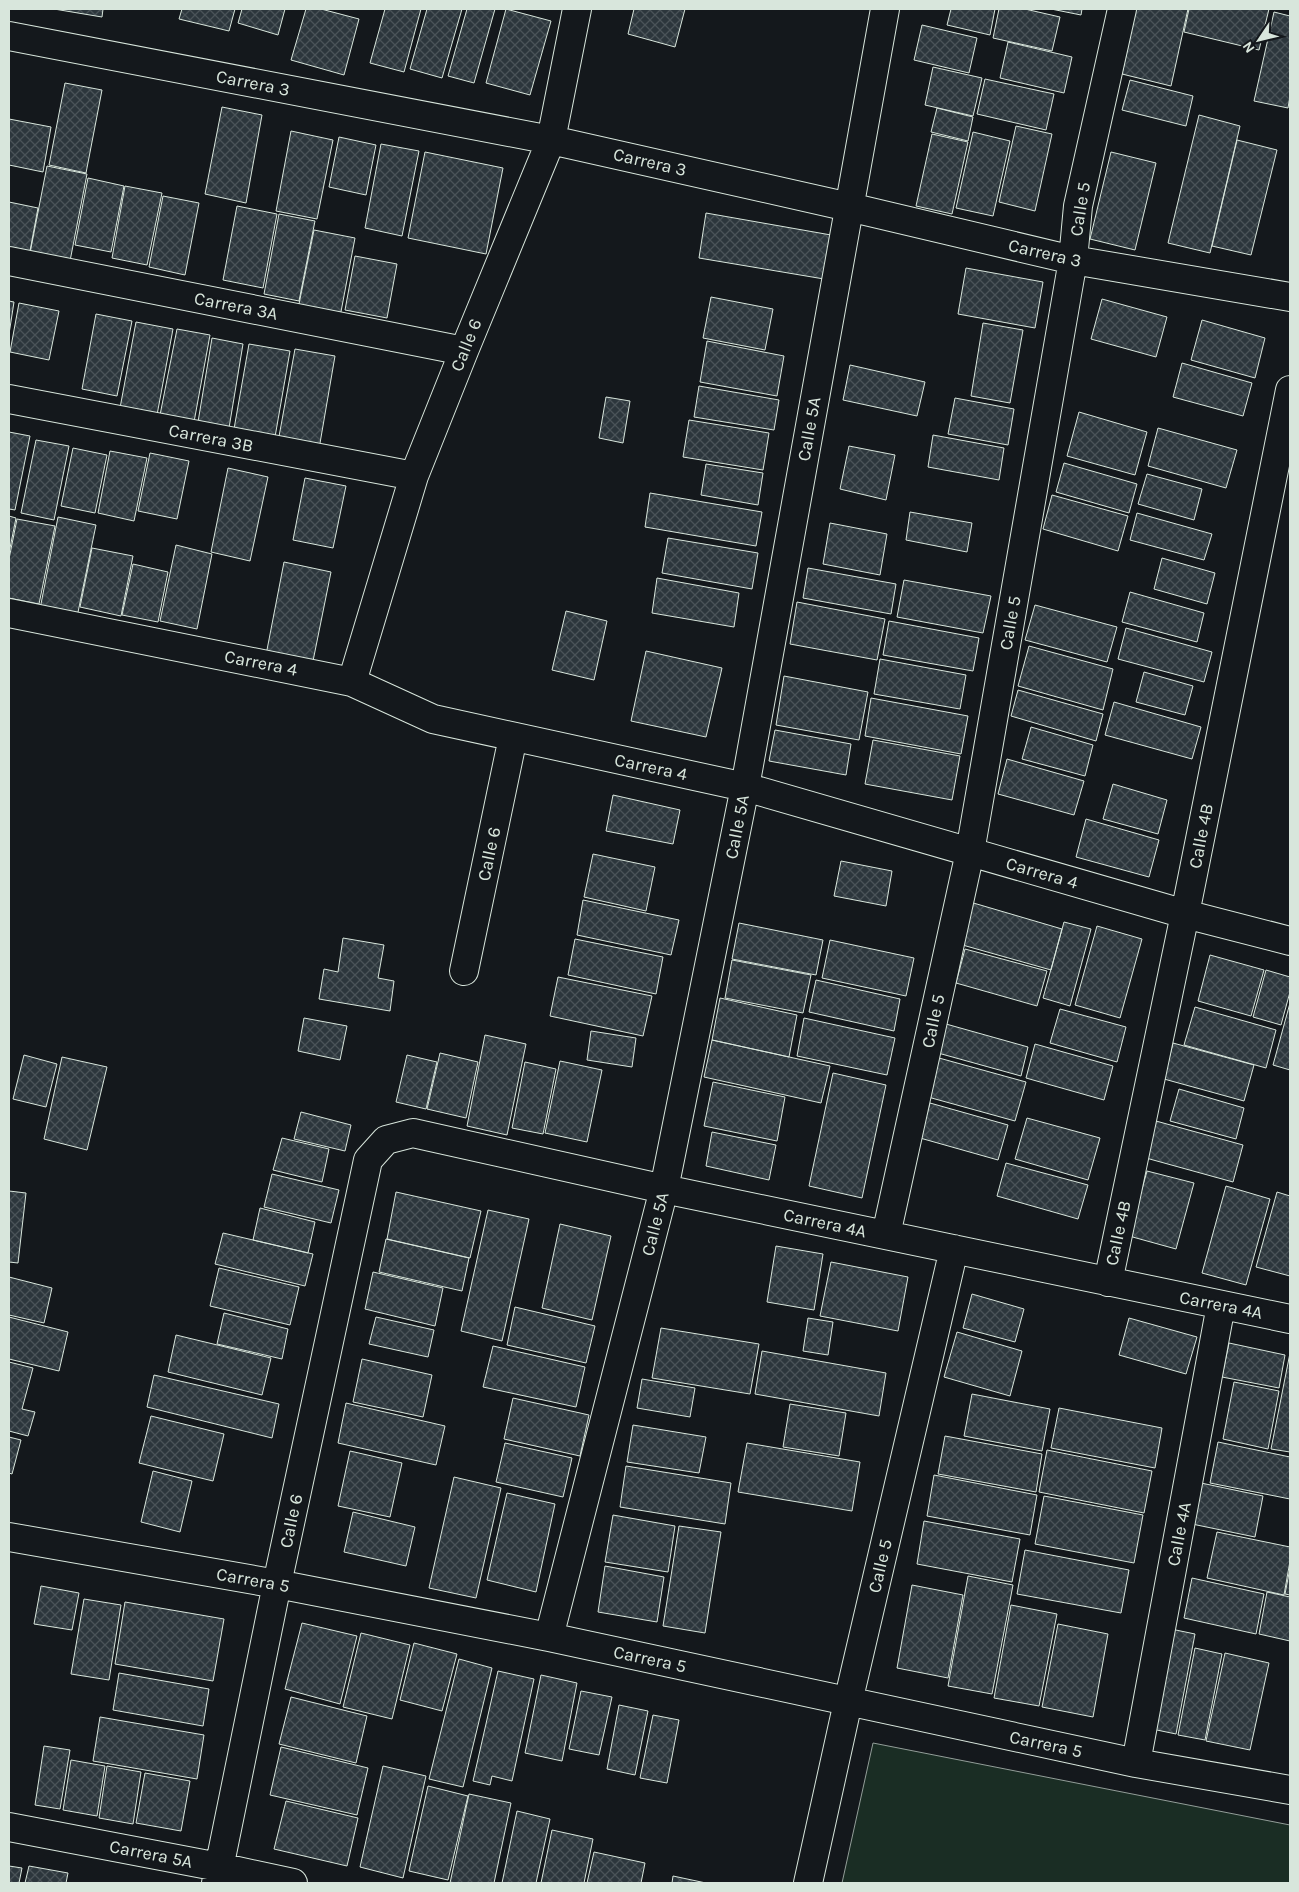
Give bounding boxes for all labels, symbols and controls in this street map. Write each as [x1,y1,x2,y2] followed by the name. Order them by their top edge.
[1234,15,1284,65] north arrow
[1239,38,1259,56] text: N
[214,65,292,101] street label: Carrera 3
[611,143,689,181] street label: Carrera 3
[1065,180,1095,238] street label: Calle 5
[1006,234,1084,272] street label: Carrera 3
[192,287,280,325] street label: Carrera 3A
[446,315,486,375] street label: Calle 6
[793,395,825,463] street label: Calle 5A
[167,419,255,457] street label: Carrera 3B
[994,594,1026,652] street label: Calle 5
[223,645,299,681] street label: Carrera 4
[613,749,689,785] street label: Carrera 4
[720,793,754,861] street label: Calle 5A
[1184,802,1218,870] street label: Calle 4B
[473,825,505,883] street label: Calle 6
[1003,852,1081,894] street label: Carrera 4
[917,992,949,1050] street label: Calle 5
[636,1190,674,1258] street label: Calle 5A
[1100,1199,1136,1267] street label: Calle 4B
[781,1203,869,1243] street label: Carrera 4A
[1178,1286,1264,1324] street label: Carrera 4A
[275,1492,307,1550] street label: Calle 6
[1162,1500,1196,1568] street label: Calle 4A
[863,1537,897,1595] street label: Calle 5
[215,1563,291,1597] street label: Carrera 5
[611,1641,689,1677] street label: Carrera 5
[1007,1726,1085,1762] street label: Carrera 5
[107,1835,195,1873] street label: Carrera 5A

